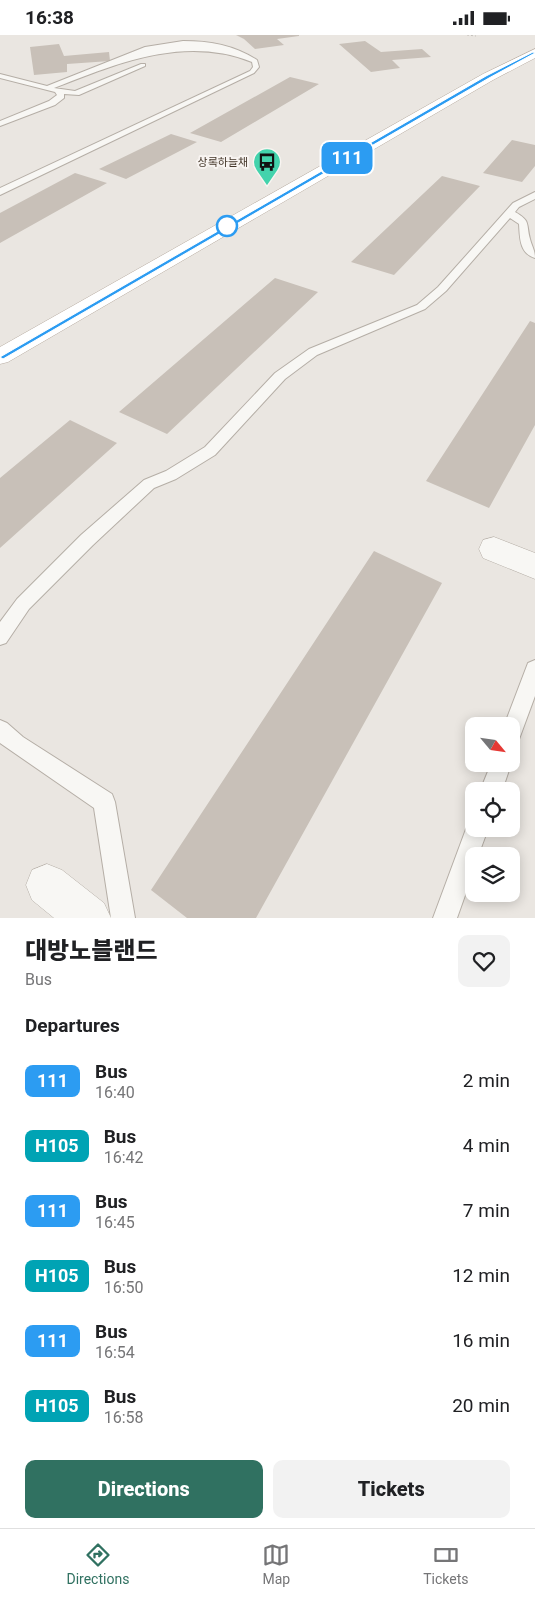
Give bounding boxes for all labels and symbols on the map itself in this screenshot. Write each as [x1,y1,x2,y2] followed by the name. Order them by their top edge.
[318,142,376,174] line badge: 111
[252,147,282,186] bus stop icon: 상록하늘채
[197,156,248,169] place label: 상록하늘채
[216,215,238,237] unlabelled marker
[465,717,520,773] north arrow

